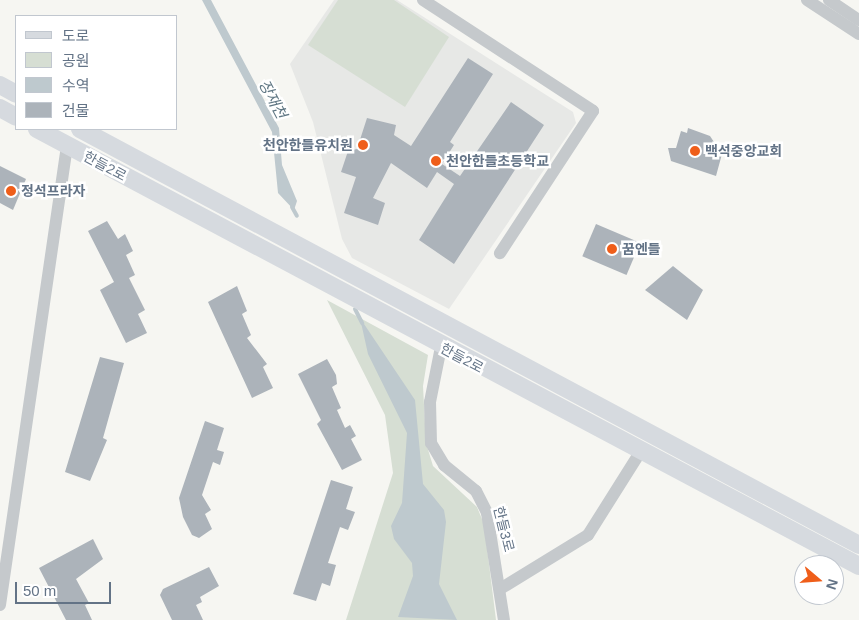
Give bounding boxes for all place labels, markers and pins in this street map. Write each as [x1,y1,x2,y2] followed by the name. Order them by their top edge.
[263,137,353,153] place label: 천안한들유치원
[357,139,369,151] marker: 천안한들유치원
[705,143,782,159] place label: 백석중앙교회
[689,145,701,157] marker: 백석중앙교회
[446,153,549,169] place label: 천안한들초등학교
[430,155,442,167] marker: 천안한들초등학교
[21,183,85,199] place label: 정석프라자
[5,185,17,197] marker: 정석프라자
[622,241,661,257] place label: 꿈엔들
[606,243,618,255] marker: 꿈엔들

